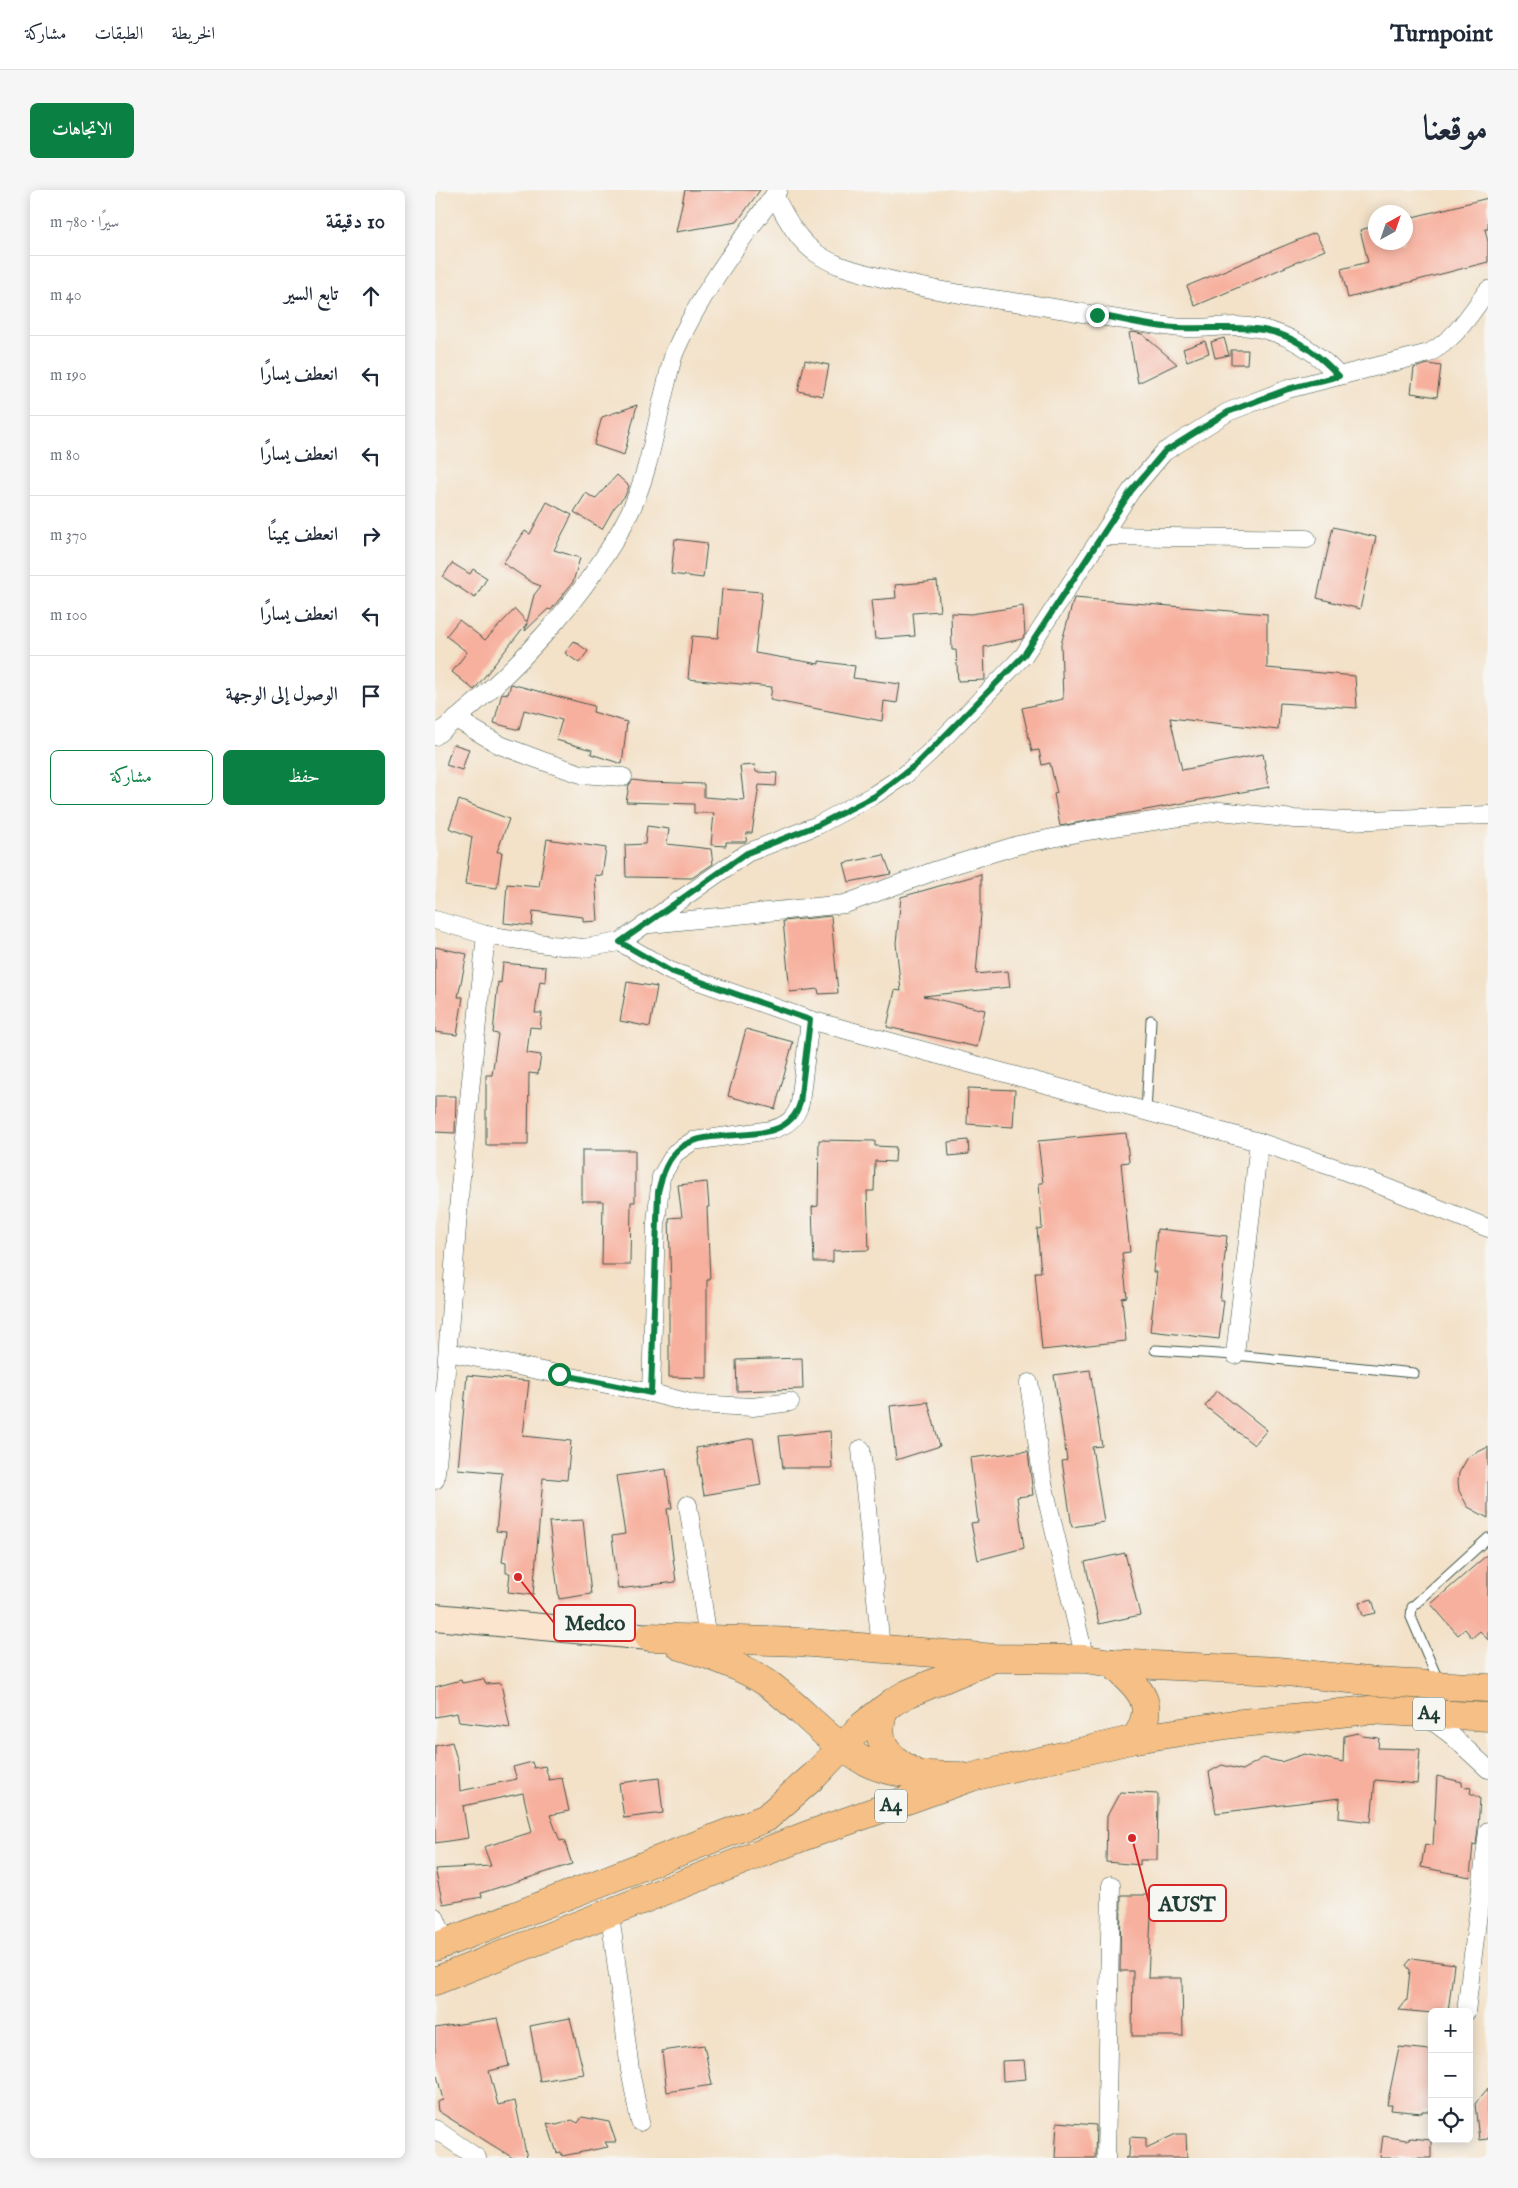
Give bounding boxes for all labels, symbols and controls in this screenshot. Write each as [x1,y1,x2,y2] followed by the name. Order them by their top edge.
[1390,19,1493,50] text: Turnpoint
[25,23,66,46] text: مشاركة
[94,23,143,46] text: الطبقات
[171,23,215,46] text: الخريطة
[30,103,134,158] button: الاتجاهات
[1423,107,1488,152] text: موقعنا
[1368,205,1413,250] north arrow
[326,209,385,236] text: 10 دقيقة
[50,213,119,233] text: سيرًا · 780 m
[357,282,385,310] icon: ahead
[284,283,338,307] text: تابع السير
[50,286,82,306] text: 40 m
[1086,304,1109,327] route end
[357,362,385,390] icon: left
[260,363,338,387] text: انعطف يسارًا
[50,366,87,386] text: 190 m
[357,442,385,470] icon: left
[260,443,338,467] text: انعطف يسارًا
[50,446,80,466] text: 80 m
[357,522,385,550] icon: right
[268,523,338,547] text: انعطف يمينًا
[50,526,87,546] text: 370 m
[357,602,385,630] icon: left
[260,603,338,627] text: انعطف يسارًا
[50,606,87,626] text: 100 m
[357,682,385,710] icon: arrive
[226,683,338,707] text: الوصول إلى الوجهة
[50,750,213,805] button: مشاركة
[223,750,385,805] button: حفظ
[548,1363,571,1386] route start
[554,1605,635,1641] callout: Medco
[565,1611,626,1638] text: Medco
[1413,1698,1445,1730] road number: A4
[875,1790,907,1822] road number: A4
[1149,1885,1226,1921] callout: AUST
[1157,1892,1216,1919] text: AUST
[1428,2008,1473,2143] map controls
[1428,2008,1473,2053] button: +
[1428,2053,1473,2098] button: −
[1428,2098,1473,2143] button: locate

